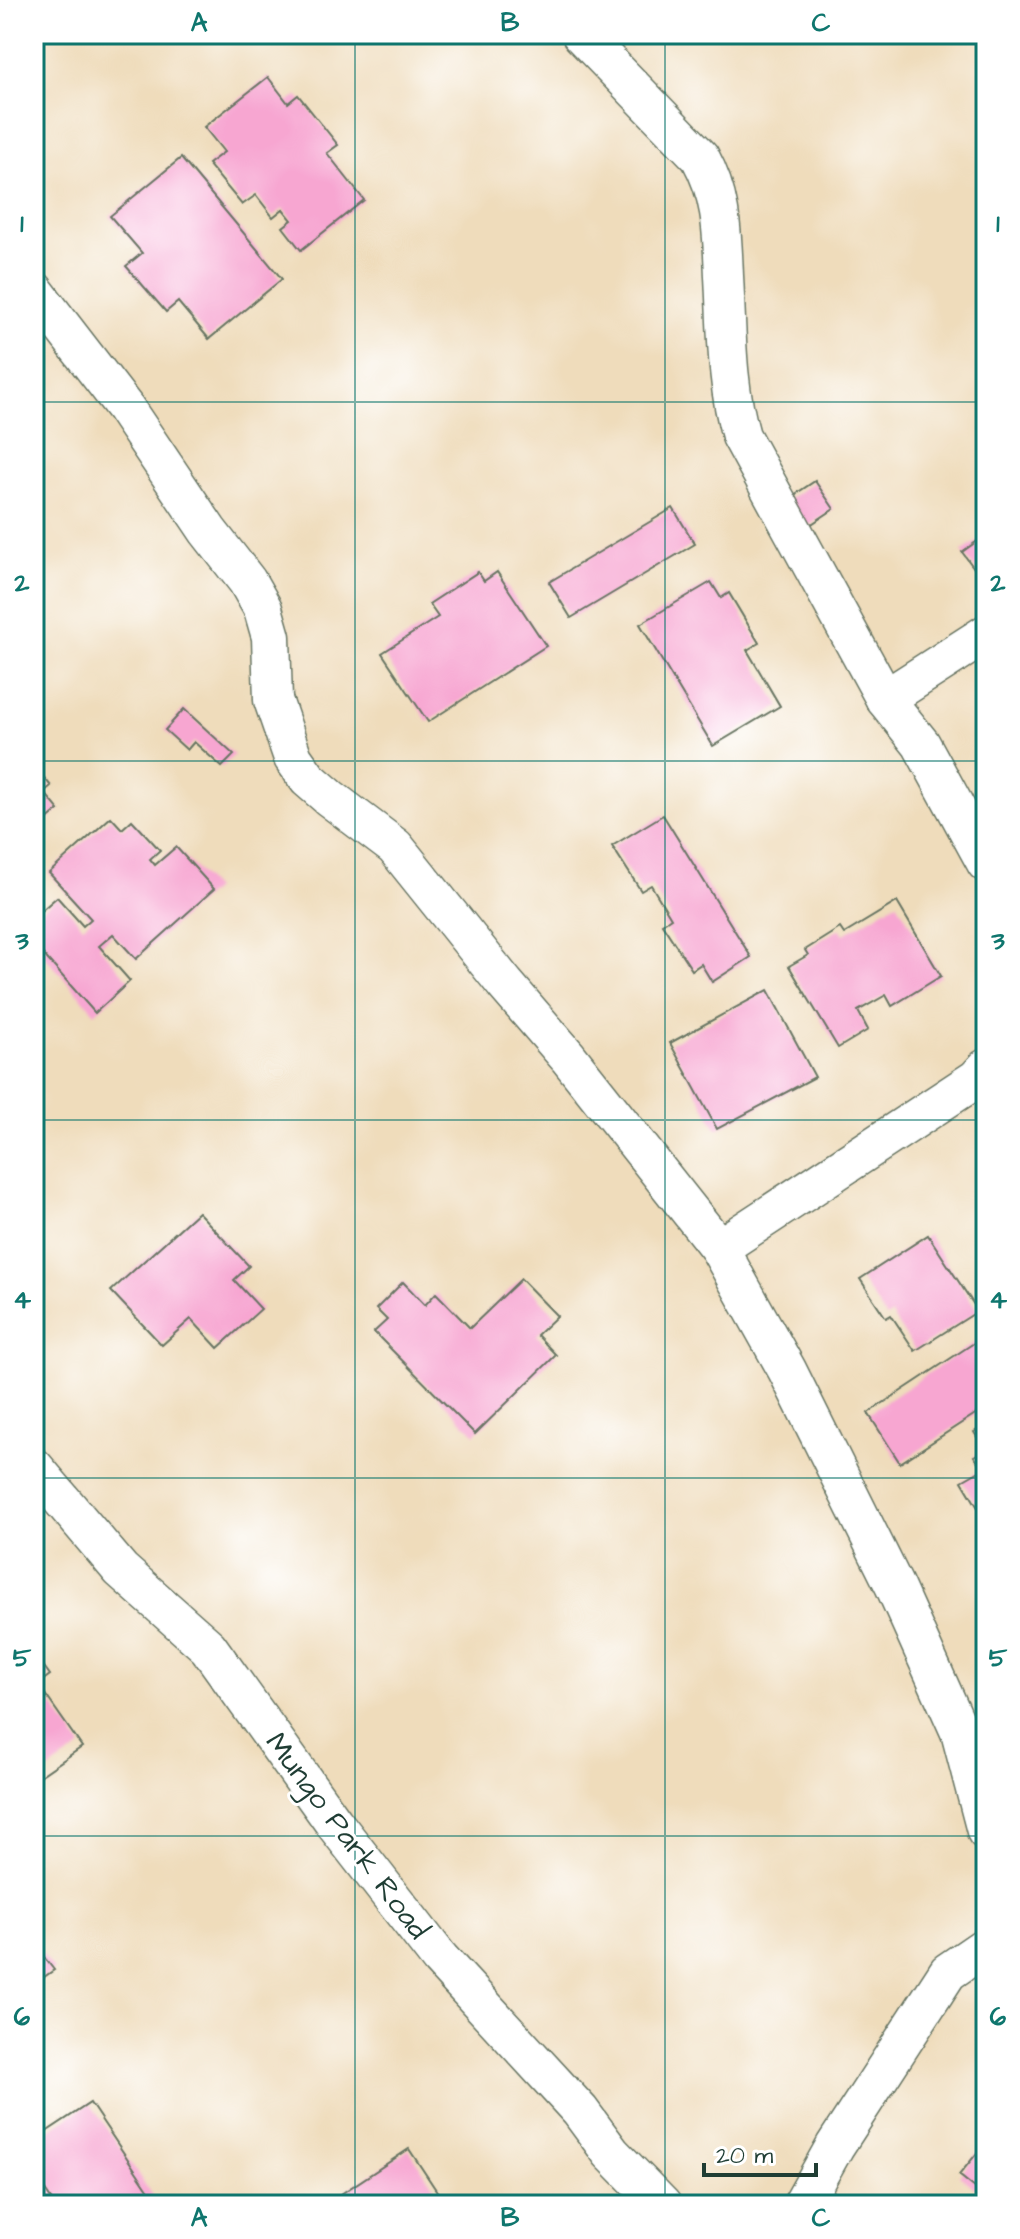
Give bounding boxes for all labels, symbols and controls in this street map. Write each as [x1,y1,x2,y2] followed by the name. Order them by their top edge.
[191,5,208,41] text: A
[501,5,520,41] text: B
[812,5,831,41] text: C
[20,206,24,242] text: 1
[996,206,1000,242] text: 1
[14,565,30,601] text: 2
[990,565,1006,601] text: 2
[14,923,29,959] text: 3
[990,923,1005,959] text: 3
[13,1282,31,1318] text: 4
[989,1282,1007,1318] text: 4
[13,1640,32,1676] text: 5
[989,1640,1008,1676] text: 5
[254,1724,439,1949] street label: Mungo Park Road
[14,1999,31,2035] text: 6
[990,1999,1007,2035] text: 6
[704,2127,816,2177] scale bar
[716,2139,773,2173] text: 20 m
[191,2200,208,2236] text: A
[501,2200,520,2236] text: B
[812,2200,831,2236] text: C

